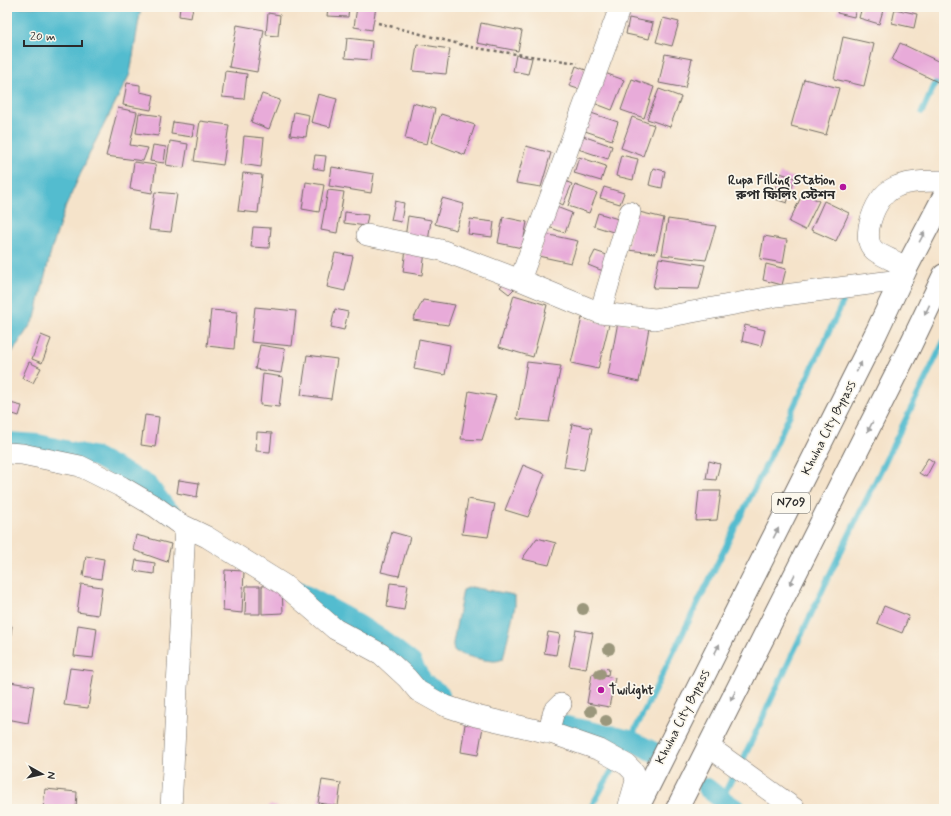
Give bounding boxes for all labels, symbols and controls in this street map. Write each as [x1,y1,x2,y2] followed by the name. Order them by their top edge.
[24,22,82,48] scale bar
[30,29,56,45] text: 20 m
[728,172,836,204] place label: Rupa Filling Station রুপা ফিলিং স্টেশন
[838,182,848,192] marker: Rupa Filling Station রুপা ফিলিং স্টেশন
[919,232,926,243] one-way arrow
[924,304,930,316] one-way arrow
[856,361,862,372] one-way arrow
[798,378,860,478] street label: Khulna City Bypass
[866,421,873,432] one-way arrow
[772,493,810,513] road number: N709
[773,527,779,539] one-way arrow
[789,574,795,586] one-way arrow
[714,643,720,655] one-way arrow
[652,667,714,767] street label: Khulna City Bypass
[609,682,655,700] place label: Twilight
[596,685,606,695] marker: Twilight
[730,690,737,702] one-way arrow
[22,754,62,794] north arrow
[43,771,58,780] text: N

